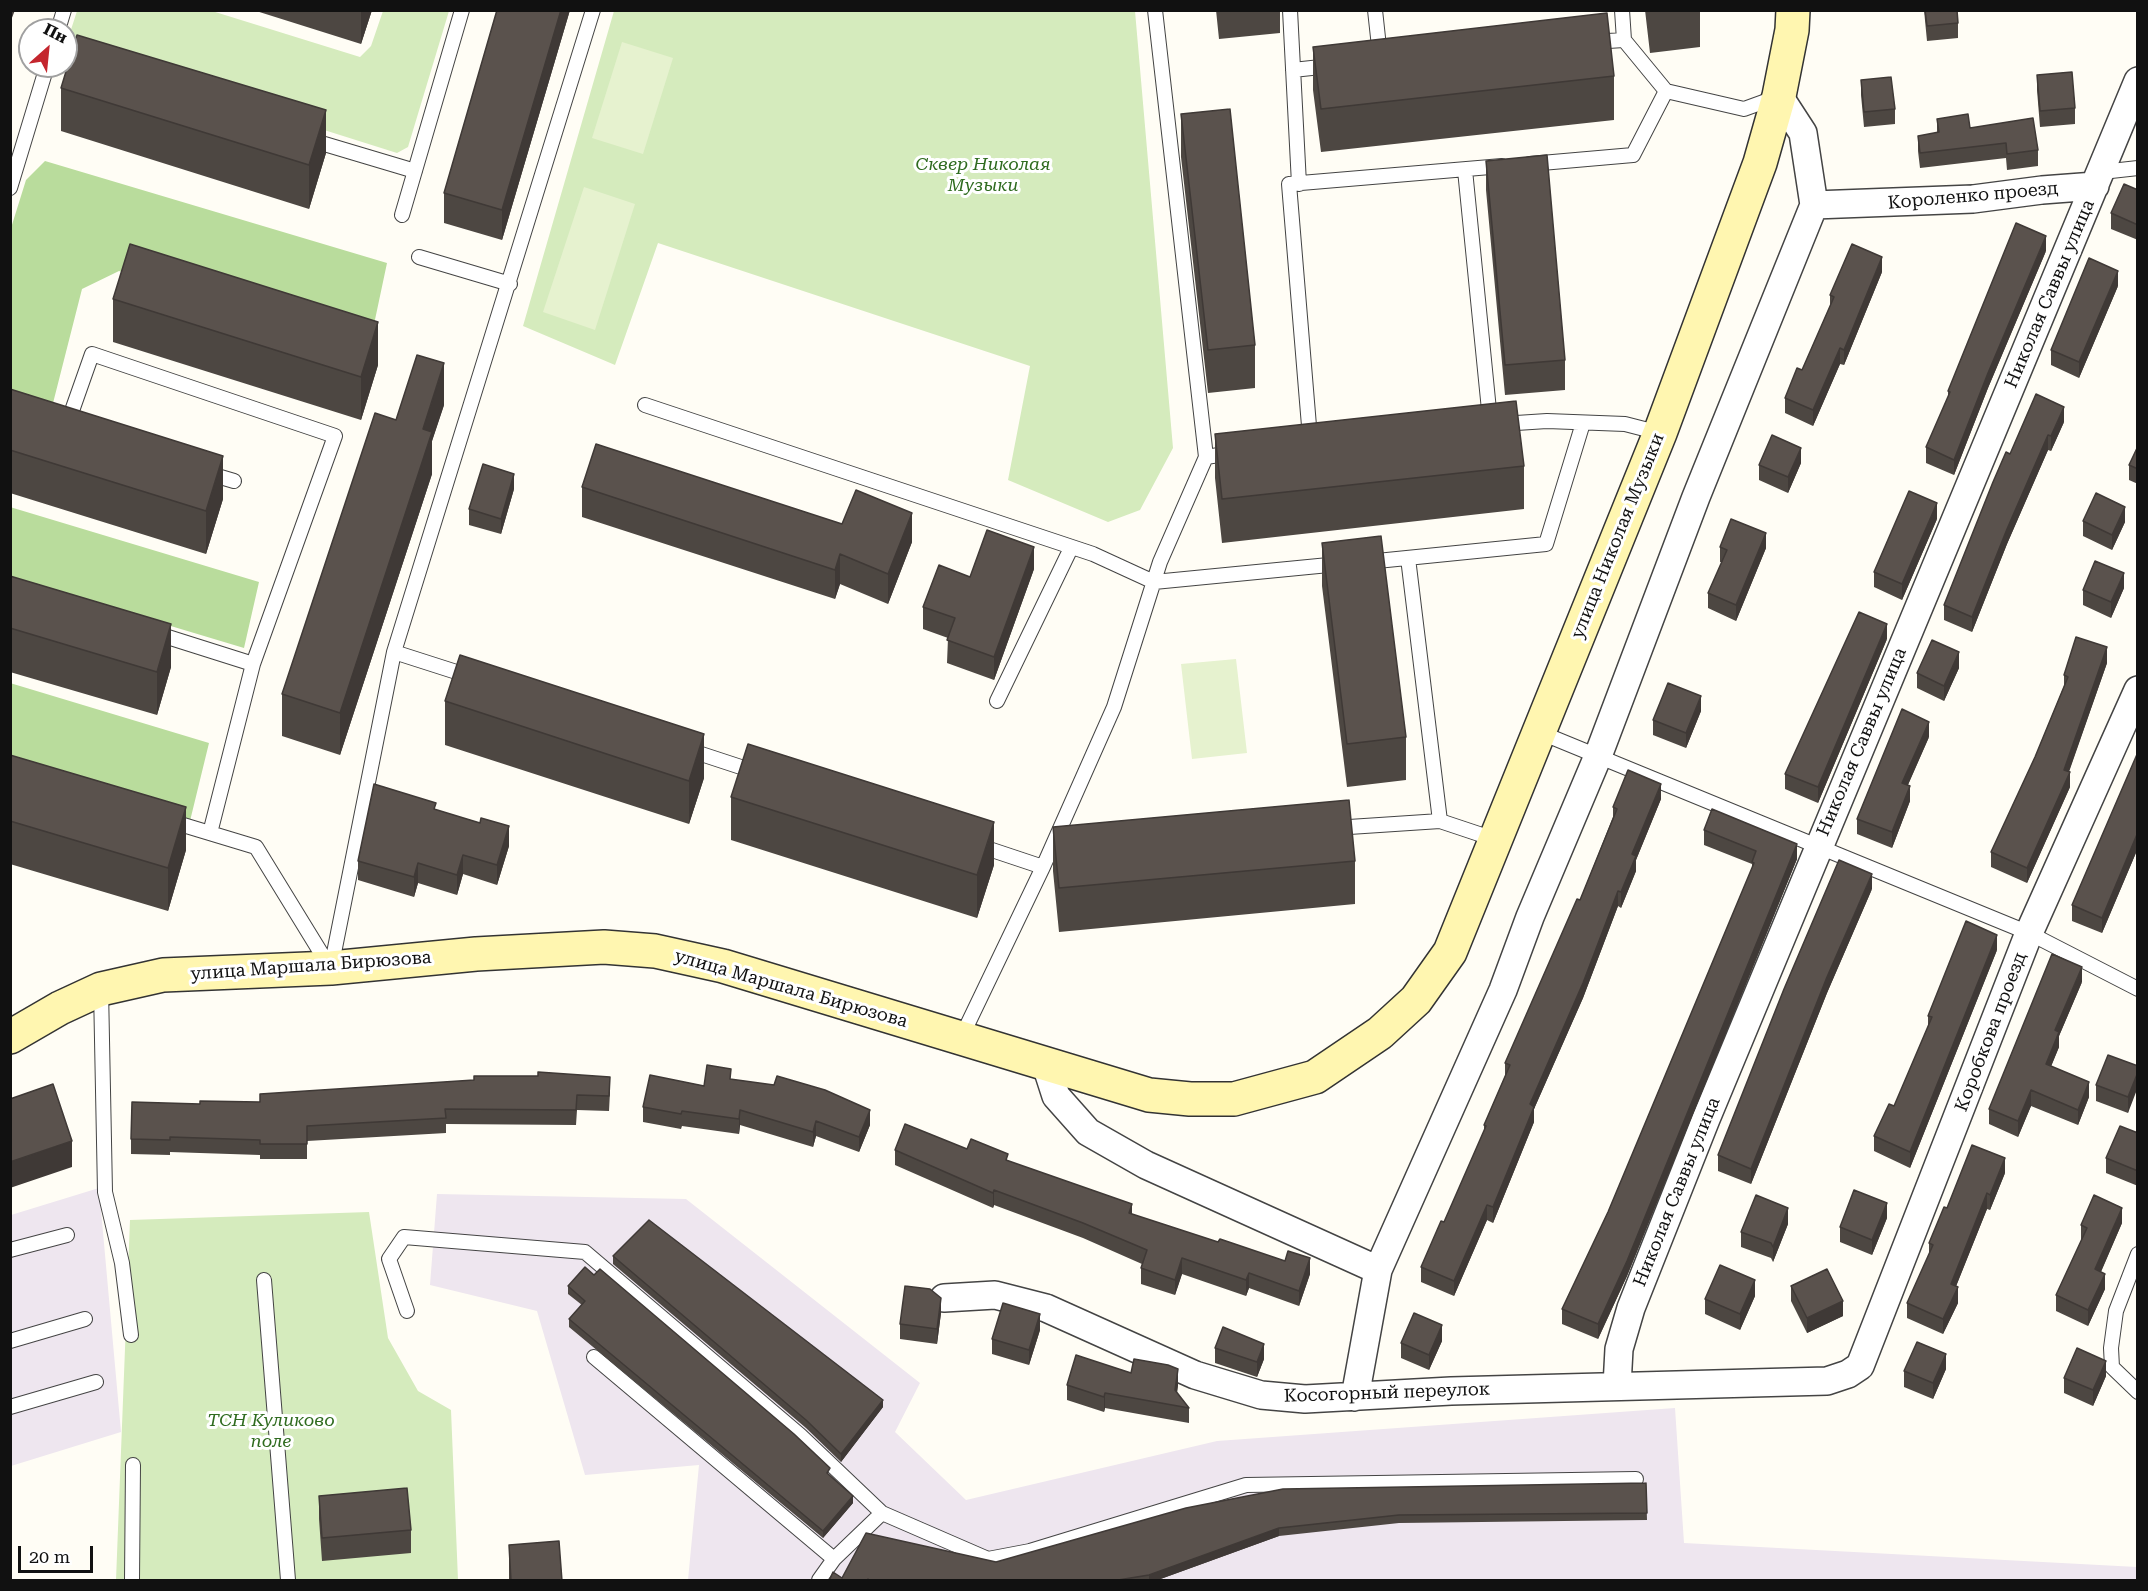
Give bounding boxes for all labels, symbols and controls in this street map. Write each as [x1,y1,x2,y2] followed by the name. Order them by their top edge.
[18,18,78,78] north arrow
[41,19,70,47] text: Пн
[915,154,1051,196] park label: Сквер Николая Музыки
[1887,178,2059,214] street label: Короленко проезд
[2000,197,2100,391] street label: Николая Саввы улица
[1567,430,1669,642] street label: улица Николая Музыки
[1812,645,1912,839] street label: Николая Саввы улица
[672,945,910,1033] street label: улица Маршала Бирюзова
[190,947,432,985] street label: улица Маршала Бирюзова
[1951,949,2031,1115] street label: Коробкова проезд
[1629,1094,1725,1290] street label: Николая Саввы улица
[1283,1379,1491,1407] street label: Косогорный переулок
[207,1410,335,1452] park label: ТСН Куликово поле
[21,1534,96,1572] scale bar
[29,1546,70,1567] text: 20 m

